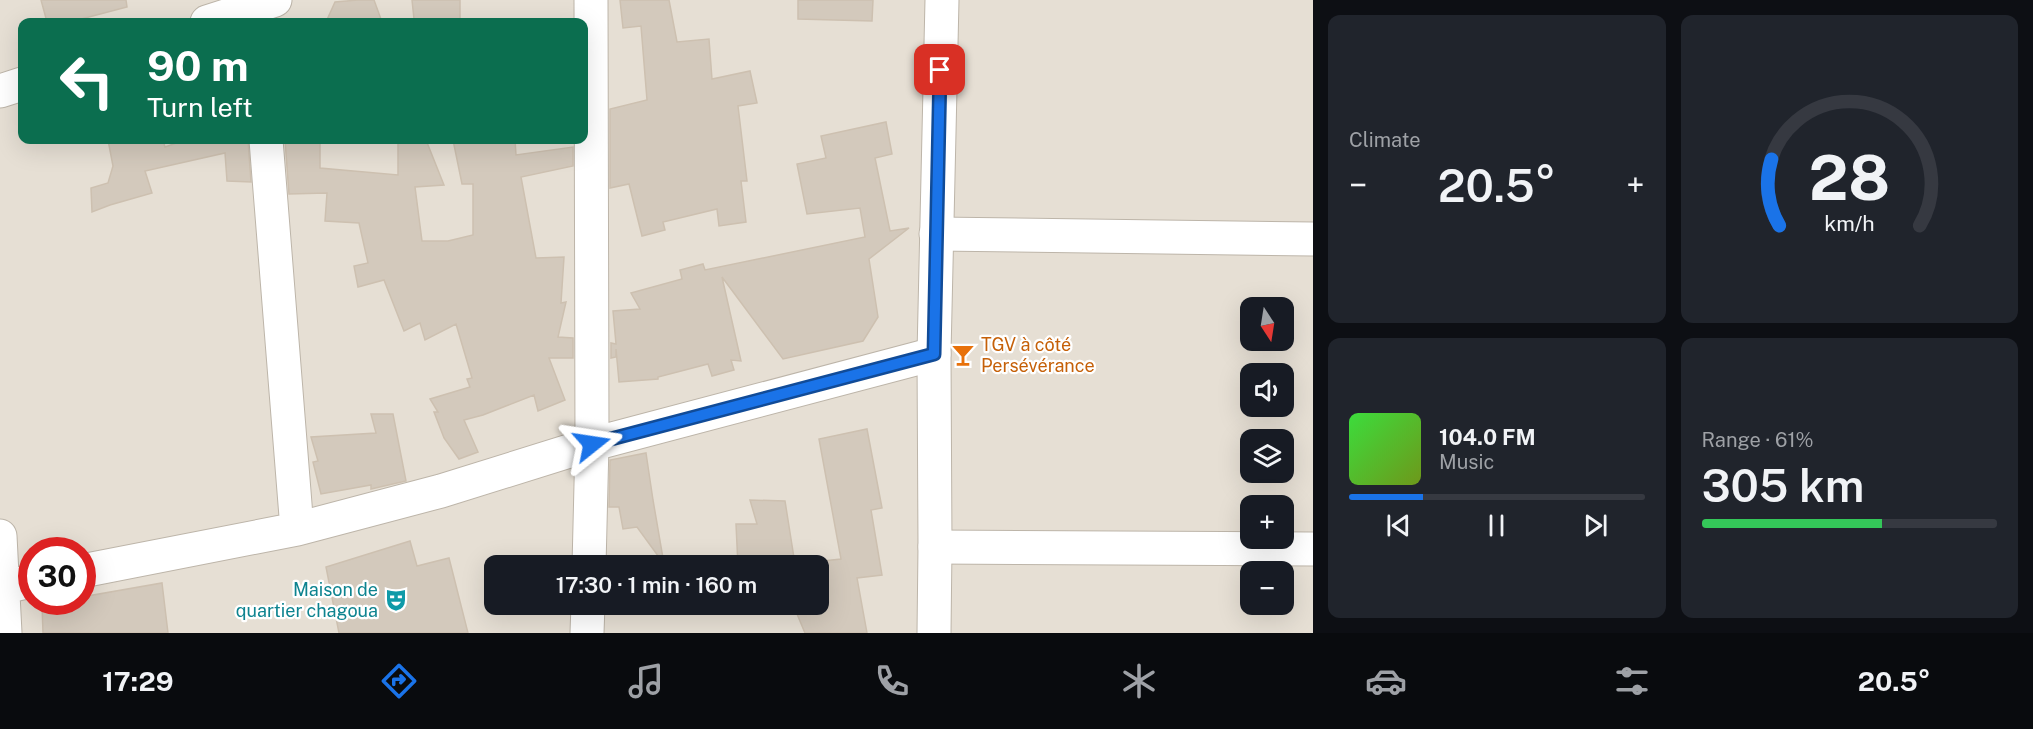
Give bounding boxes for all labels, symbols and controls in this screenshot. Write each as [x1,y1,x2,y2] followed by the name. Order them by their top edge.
[147,41,249,90] text: 90 m
[48,42,126,120] icon: left
[914,44,965,95] pin
[923,53,956,86] icon: arrive
[147,91,253,123] text: Turn left
[1349,128,1421,152] text: Climate
[1809,141,1890,214] text: 28
[1438,159,1556,212] text: 20.5°
[1349,166,1367,204] text: −
[1626,166,1644,204] text: +
[1824,211,1874,236] text: km/h
[1240,297,1294,351] north arrow
[1240,297,1294,615] map controls
[981,334,1095,376] place label: TGV à côté Persévérance
[950,342,976,368] bar icon: TGV à côté Persévérance
[1240,363,1294,417] button: sound
[560,412,624,476] position arrow
[1439,424,1536,450] text: 104.0 FM
[1702,428,1814,452] text: Range · 61%
[1240,429,1294,483] button: layers
[1439,450,1494,474] text: Music
[1702,459,1864,512] text: 305 km
[1240,495,1294,549] button: +
[1382,509,1415,542] icon: previous
[1480,509,1513,542] icon: pause
[1579,509,1612,542] icon: next
[18,537,96,615] speed limit sign: 30
[1240,561,1294,615] button: −
[556,572,757,598] text: 17:30 · 1 min · 160 m
[236,579,378,621] place label: Maison de quartier chagoua
[383,587,409,613] theatre icon: Maison de quartier chagoua
[378,660,420,702] icon: directions
[625,660,667,702] icon: music
[871,660,913,702] icon: phone
[1118,660,1160,702] icon: climate
[1365,660,1407,702] icon: car
[1611,660,1653,702] icon: filters
[102,665,174,697] text: 17:29
[1858,665,1931,697] text: 20.5°

